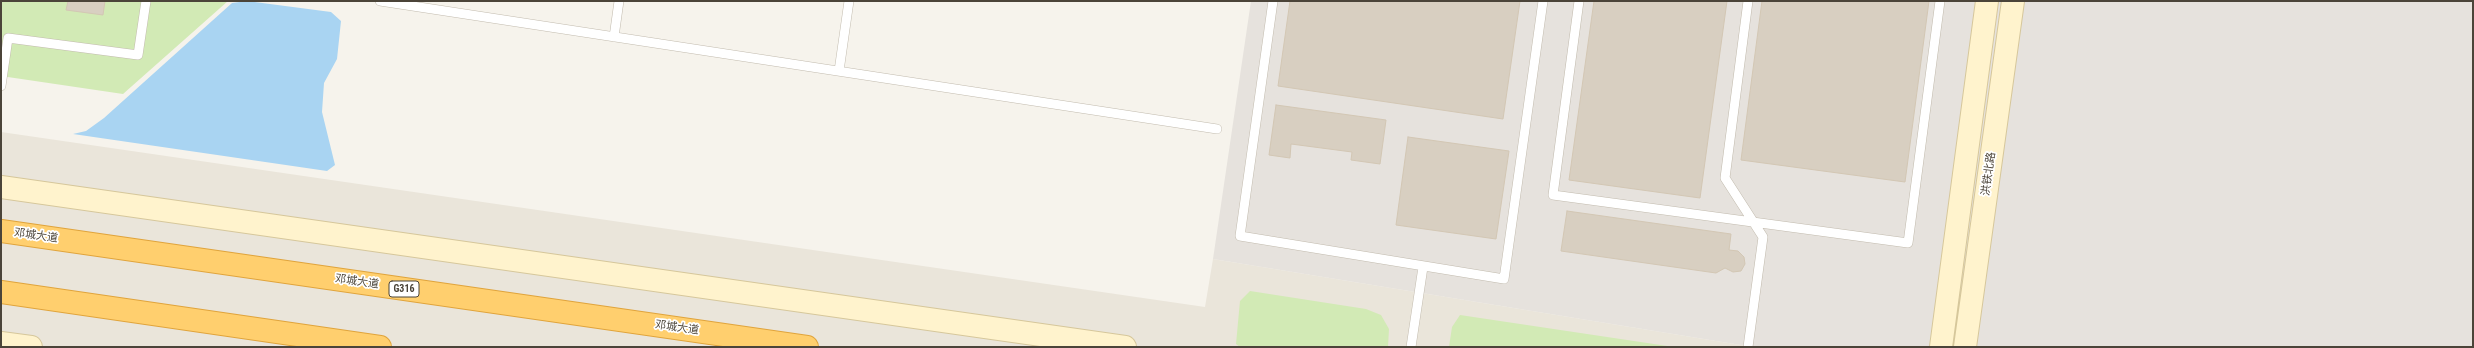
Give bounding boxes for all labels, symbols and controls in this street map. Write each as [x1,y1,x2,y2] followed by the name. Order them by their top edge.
[1979,151,1999,197] street label: 洪铁北路
[13,226,59,246] street label: 邓城大道
[334,272,380,292] street label: 邓城大道
[389,281,419,297] road number: G316
[654,318,700,338] street label: 邓城大道

